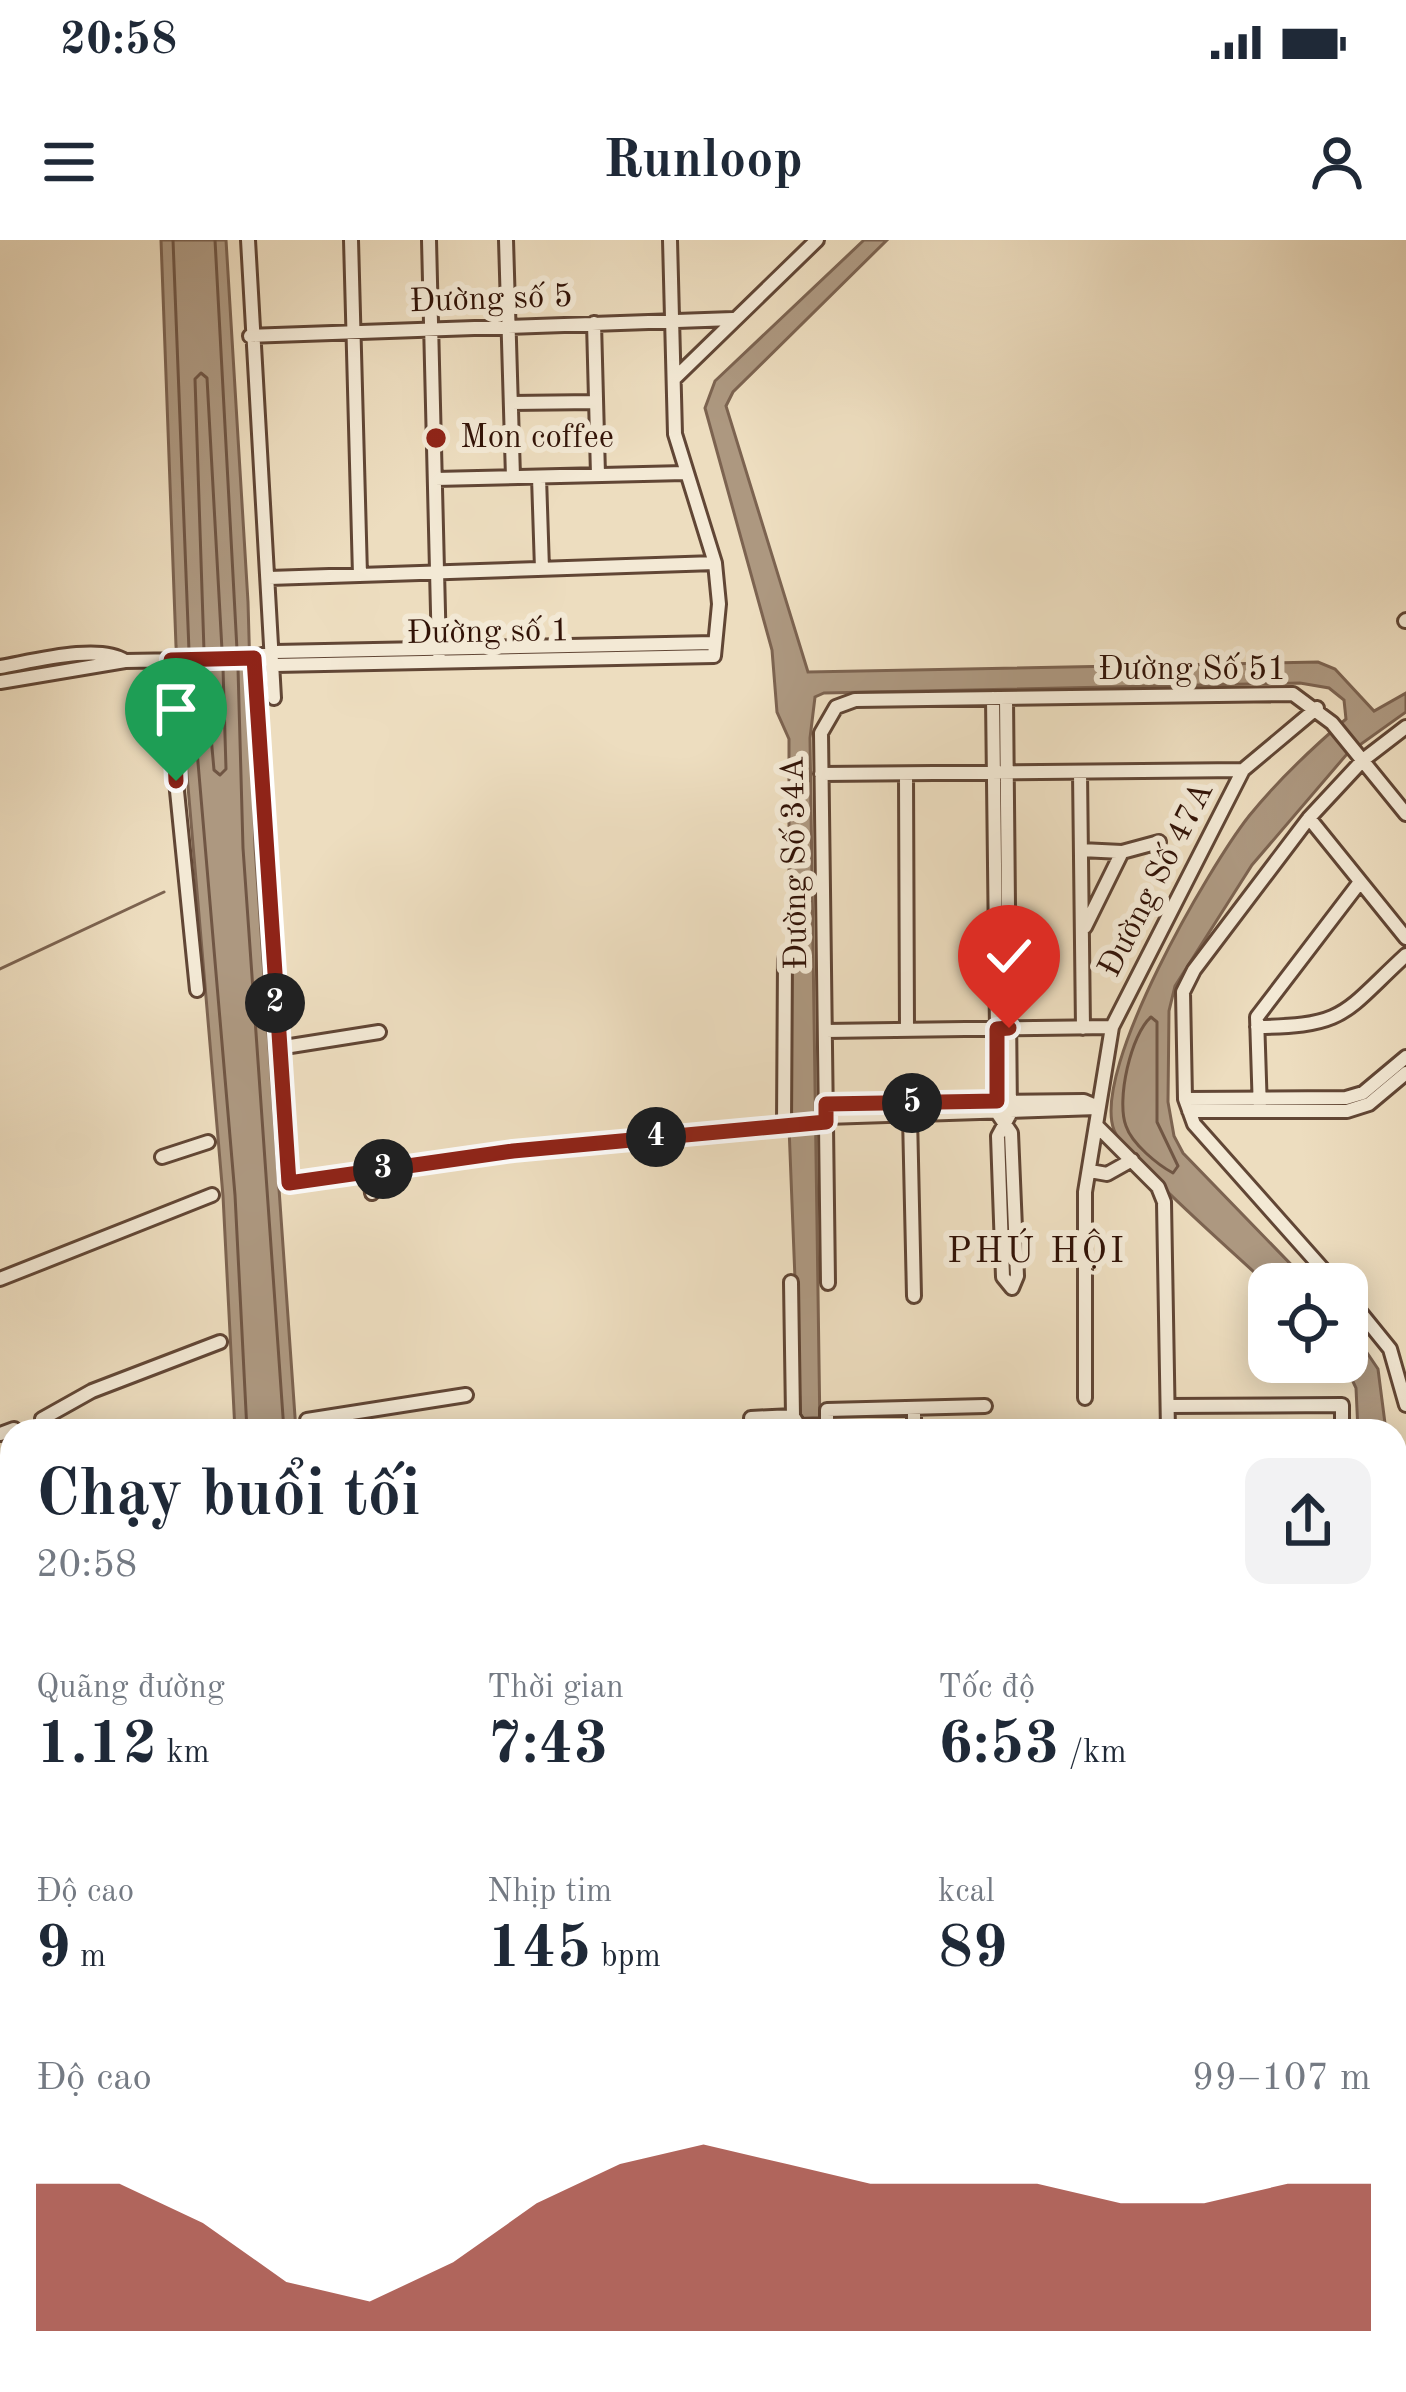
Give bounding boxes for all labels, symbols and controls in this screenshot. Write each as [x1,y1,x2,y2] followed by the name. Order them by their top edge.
[60,19,177,64] text: 20:58
[36,129,102,195] icon: menu
[1304,129,1370,195] icon: person
[603,135,803,189] text: Runloop
[409,279,573,319] street label: Đường số 5
[460,422,614,455] place label: Mon coffee
[423,425,449,451] marker: Mon coffee
[406,613,570,651] street label: Đường số 1
[1098,652,1286,687] street label: Đường Số 51
[125,658,227,781] pin
[143,676,209,742] icon: arrive
[776,756,814,970] street label: Đường Số 34A
[1092,776,1220,983] street label: Đường Số 47A
[958,905,1060,1028] pin
[976,923,1042,989] icon: check
[245,973,305,1033] pin: 2
[265,986,285,1019] text: 2
[882,1073,942,1133] pin: 5
[902,1086,922,1119] text: 5
[626,1107,686,1167] pin: 4
[646,1120,666,1153] text: 4
[353,1139,413,1199] pin: 3
[373,1152,393,1185] text: 3
[947,1228,1127,1271] district label: PHÚ HỘI
[1248,1263,1368,1383] map controls
[1248,1263,1368,1383] button: locate
[1245,1458,1371,1584] button: share
[36,1464,421,1530] text: Chạy buổi tối
[36,1546,137,1585] text: 20:58
[36,1672,225,1705] text: Quãng đường
[487,1672,624,1705] text: Thời gian
[938,1672,1035,1705] text: Tốc độ
[36,1716,157,1776] text: 1.12
[487,1716,608,1776] text: 7:43
[938,1716,1059,1776] text: 6:53
[157,1737,210,1770] text: km
[1059,1737,1127,1770] text: /km
[36,1876,134,1909] text: Độ cao
[487,1876,612,1909] text: Nhịp tim
[938,1876,995,1909] text: kcal
[36,1920,71,1980] text: 9
[487,1920,591,1980] text: 145
[938,1920,1008,1980] text: 89
[71,1941,106,1974] text: m
[591,1941,661,1974] text: bpm
[36,2059,152,2098] text: Độ cao
[1192,2059,1371,2098] text: 99–107 m

